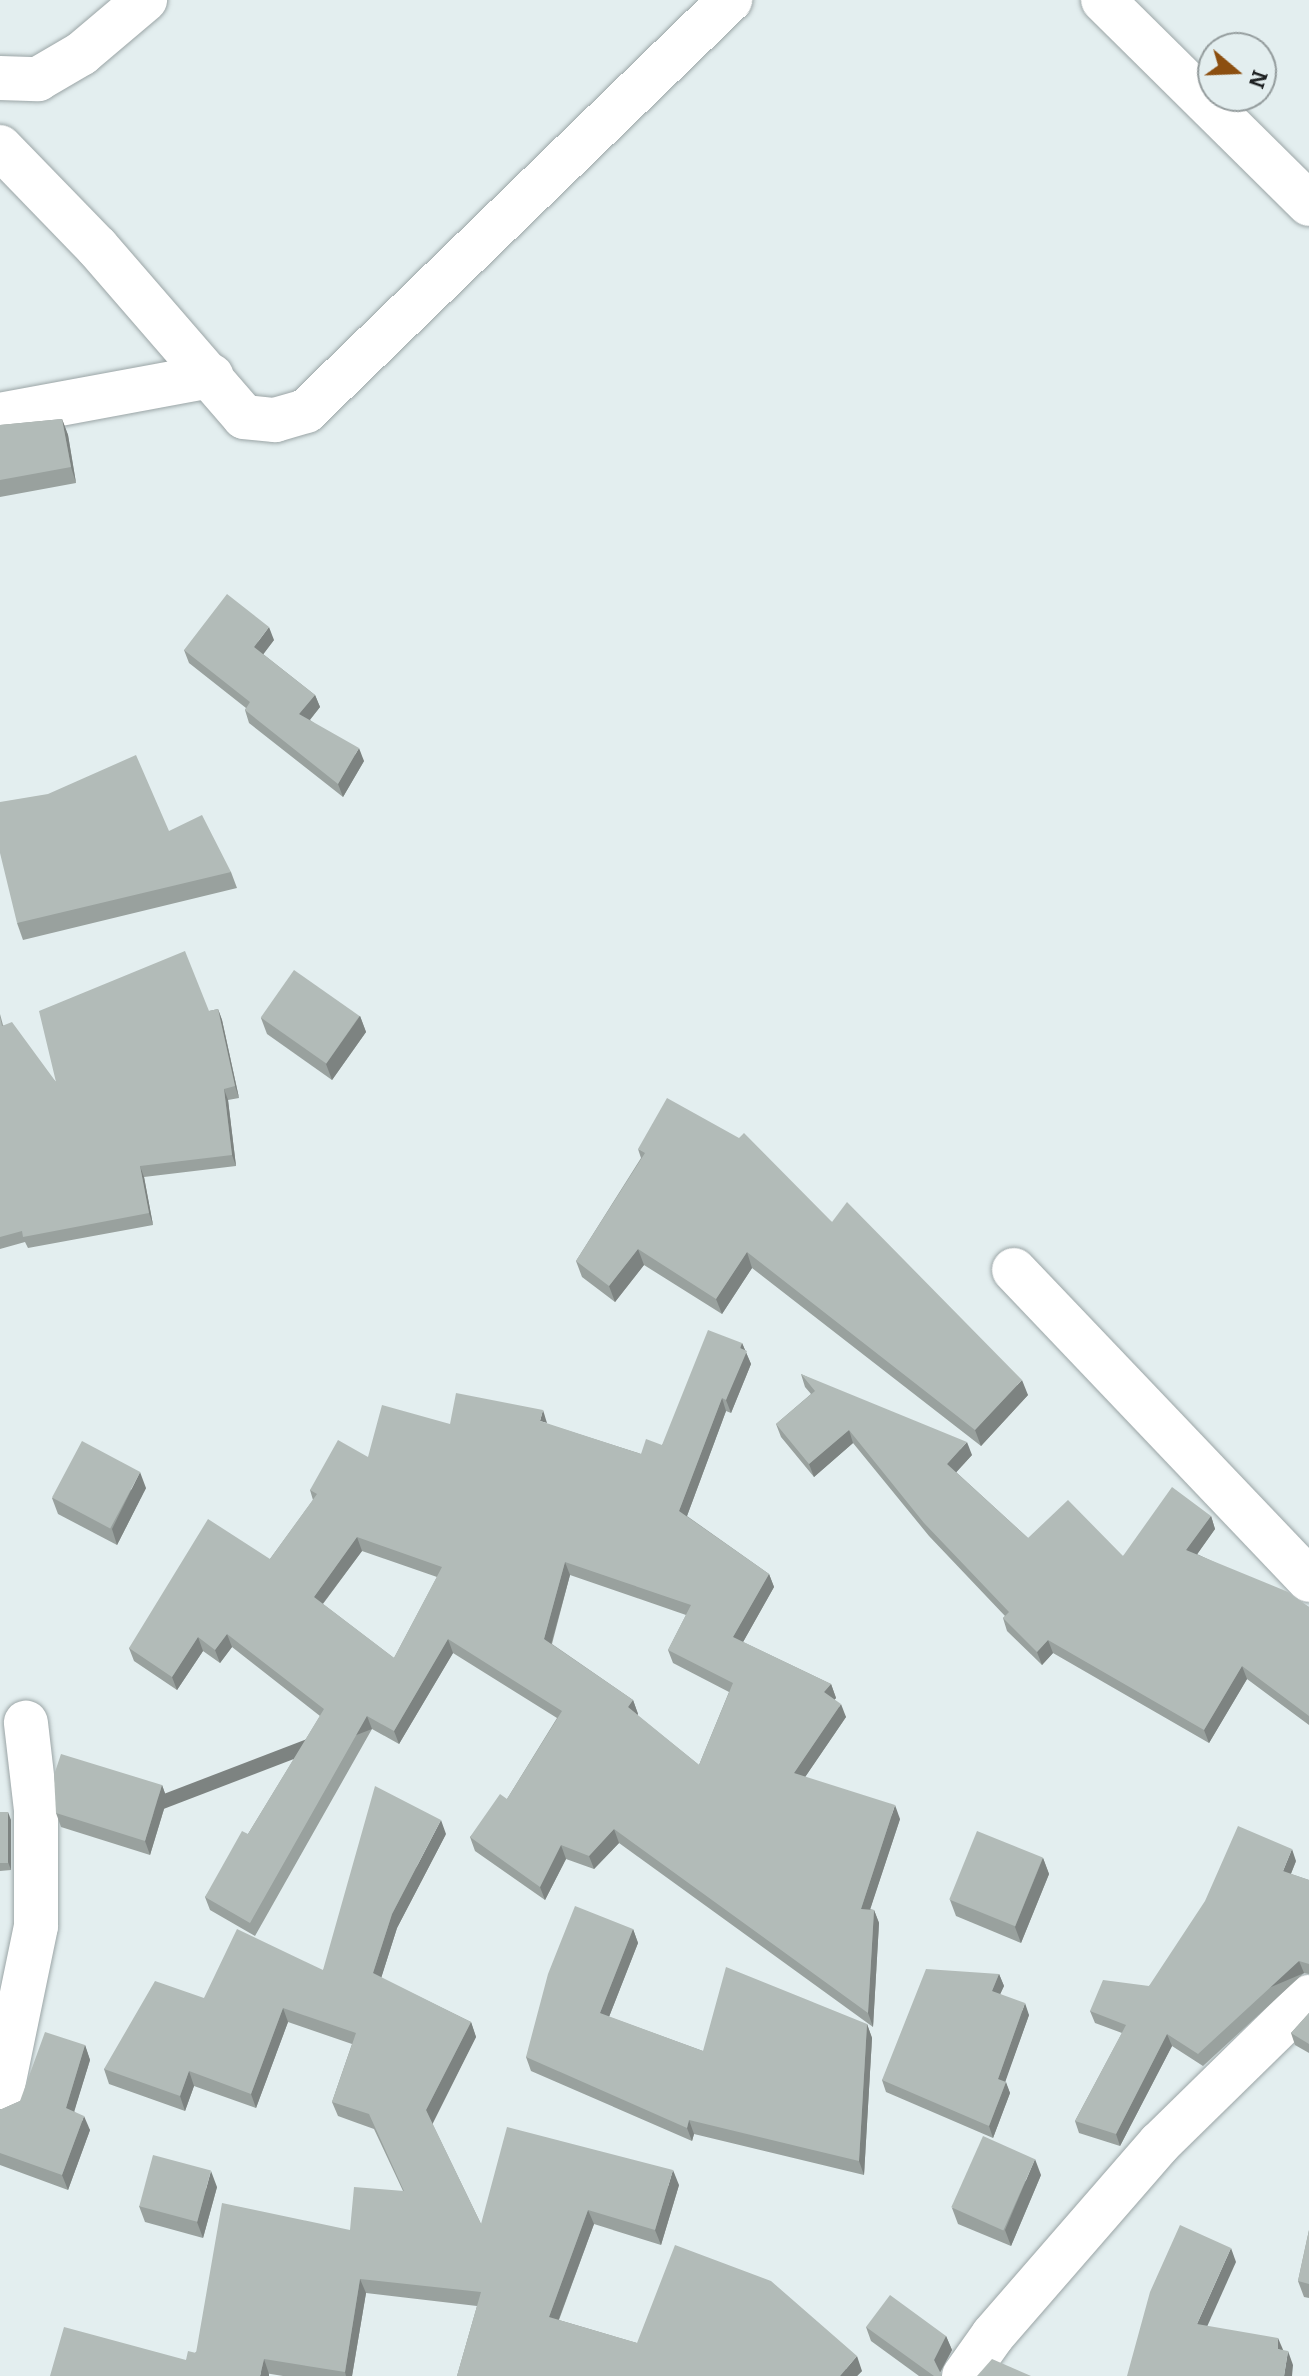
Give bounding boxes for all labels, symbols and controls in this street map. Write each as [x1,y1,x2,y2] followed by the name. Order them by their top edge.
[1197,32,1277,112] north arrow
[1243,67,1274,92] text: N

